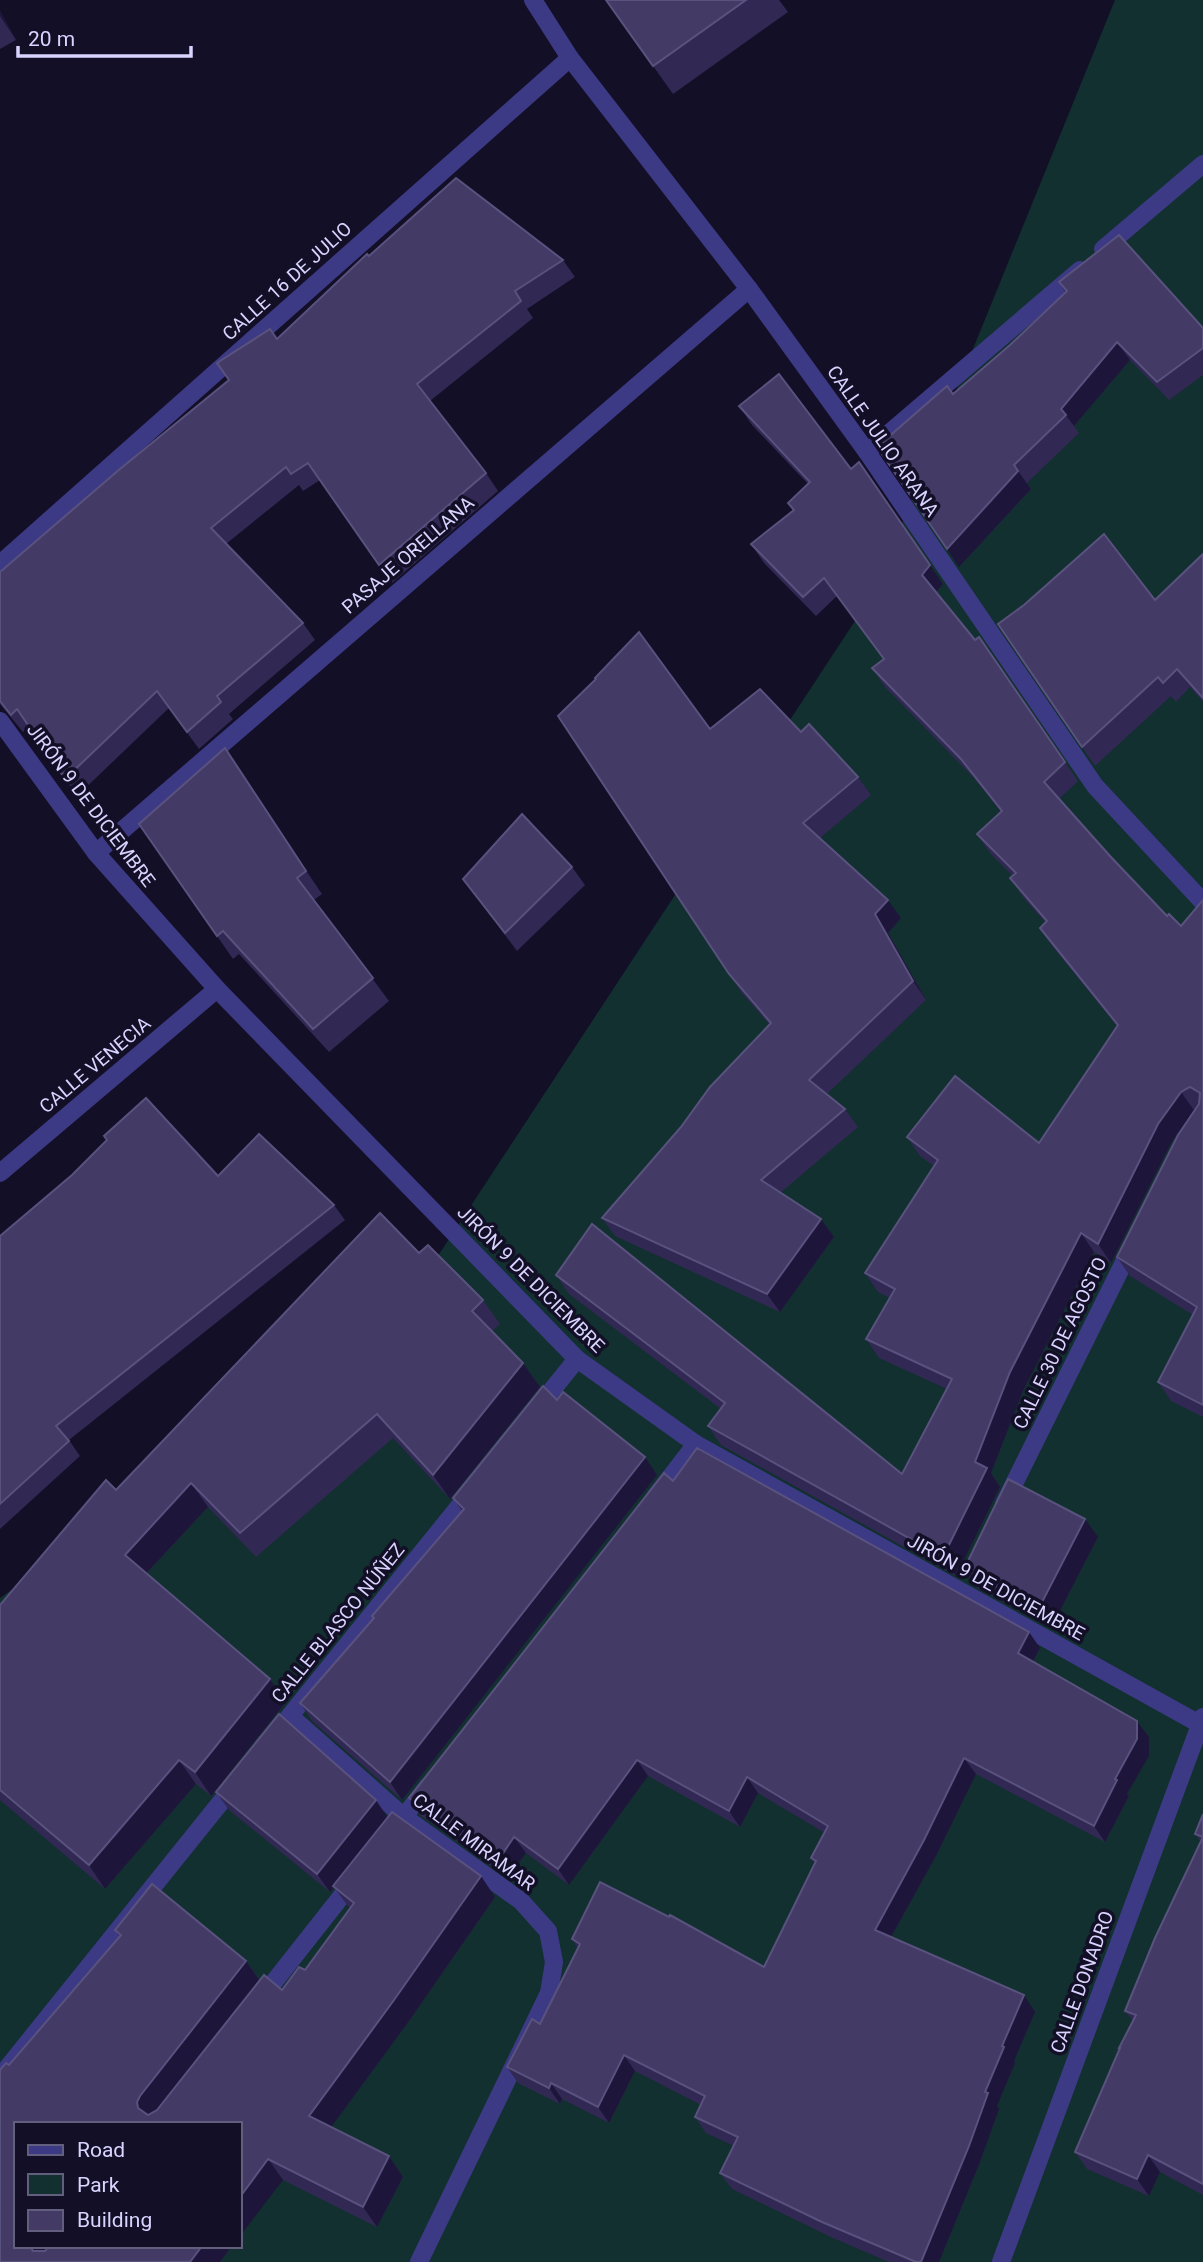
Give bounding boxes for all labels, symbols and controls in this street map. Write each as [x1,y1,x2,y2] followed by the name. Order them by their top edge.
[18,14,191,58] scale bar
[28,27,75,51] text: 20 m
[218,217,356,345] street label: CALLE 16 DE JULIO
[822,361,944,522] street label: CALLE JULIO ARANA
[337,491,479,619] street label: PASAJE ORELLANA
[22,719,160,892] street label: JIRÓN 9 DE DICIEMBRE
[35,1011,156,1118] street label: CALLE VENECIA
[453,1201,610,1358] street label: JIRÓN 9 DE DICIEMBRE
[1008,1253,1112,1433] street label: CALLE 30 DE AGOSTO
[903,1529,1089,1645] street label: JIRÓN 9 DE DICIEMBRE
[267,1539,409,1707] street label: CALLE BLASCO NÚÑEZ
[408,1788,540,1896] street label: CALLE MIRAMAR
[1046,1908,1118,2056] street label: CALLE DONADRO
[14,2122,242,2248] legend
[77,2138,125,2162] text: Road
[77,2173,120,2197] text: Park
[77,2208,152,2232] text: Building

